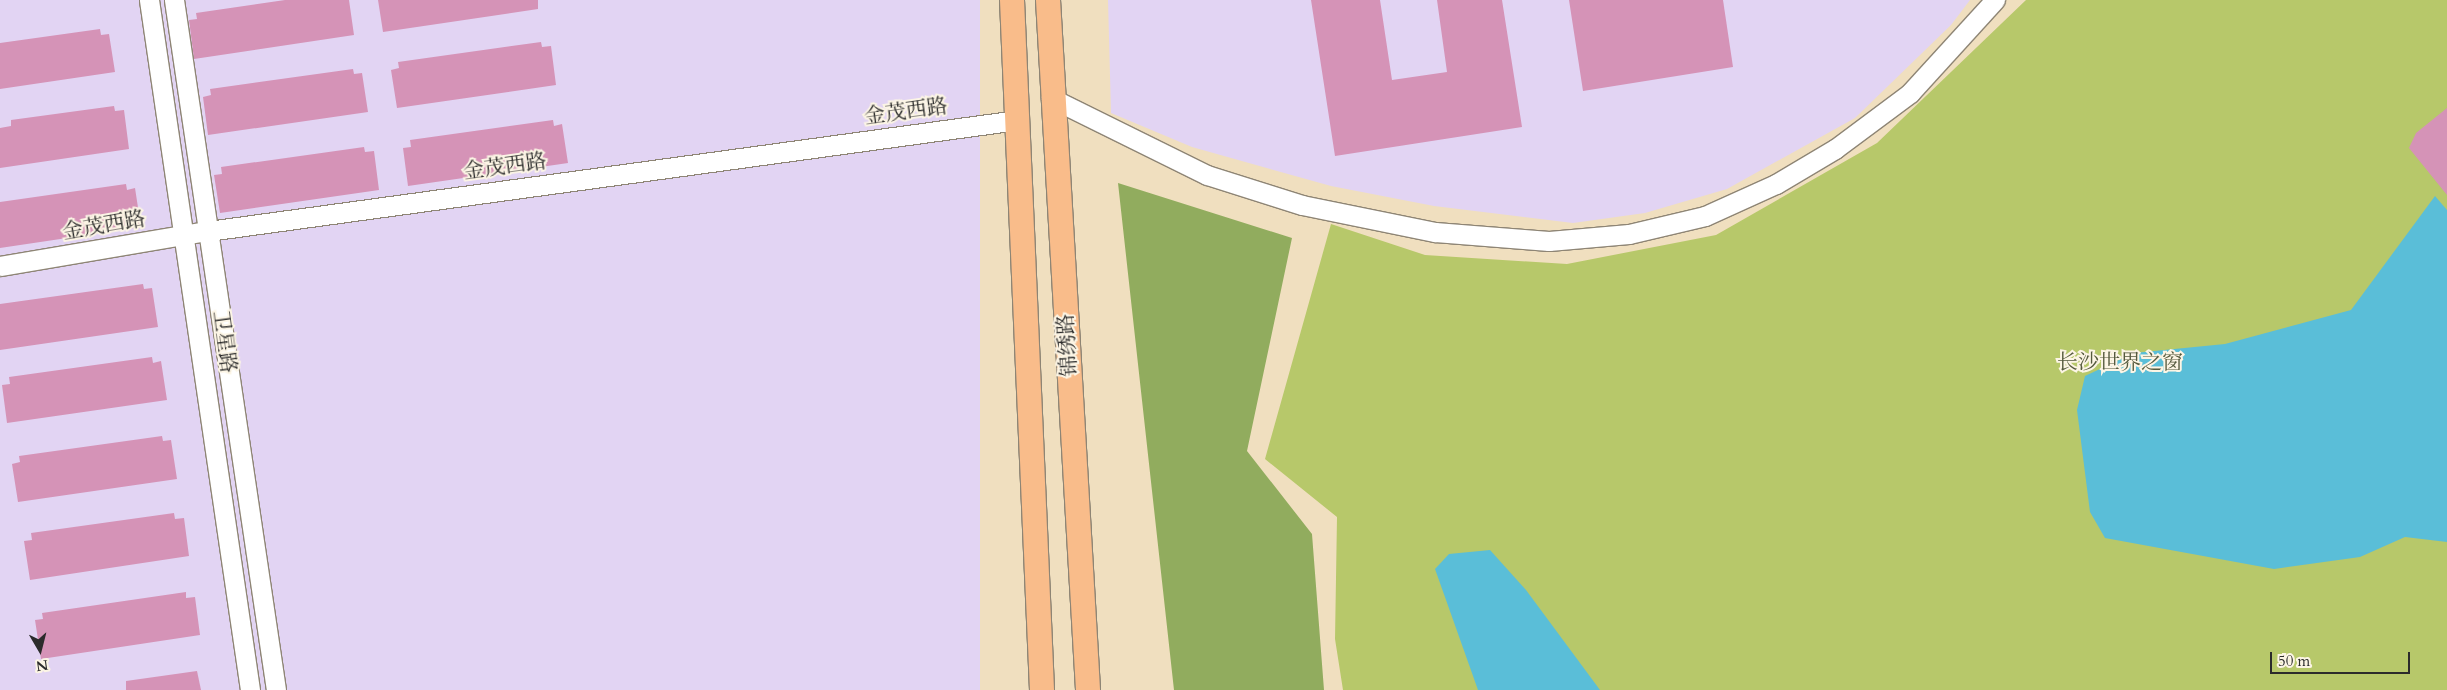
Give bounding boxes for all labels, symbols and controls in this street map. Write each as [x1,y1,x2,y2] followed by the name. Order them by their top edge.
[863,94,949,130] street label: 金茂西路
[462,149,548,185] street label: 金茂西路
[60,206,148,246] street label: 金茂西路
[207,309,241,375] street label: 卫星路
[1053,313,1083,377] street label: 锦绣路
[2057,350,2183,376] park label: 长沙世界之窗
[15,625,65,675] north arrow
[2272,642,2412,674] scale bar
[2278,651,2310,671] text: 50 m
[35,655,49,676] text: N

